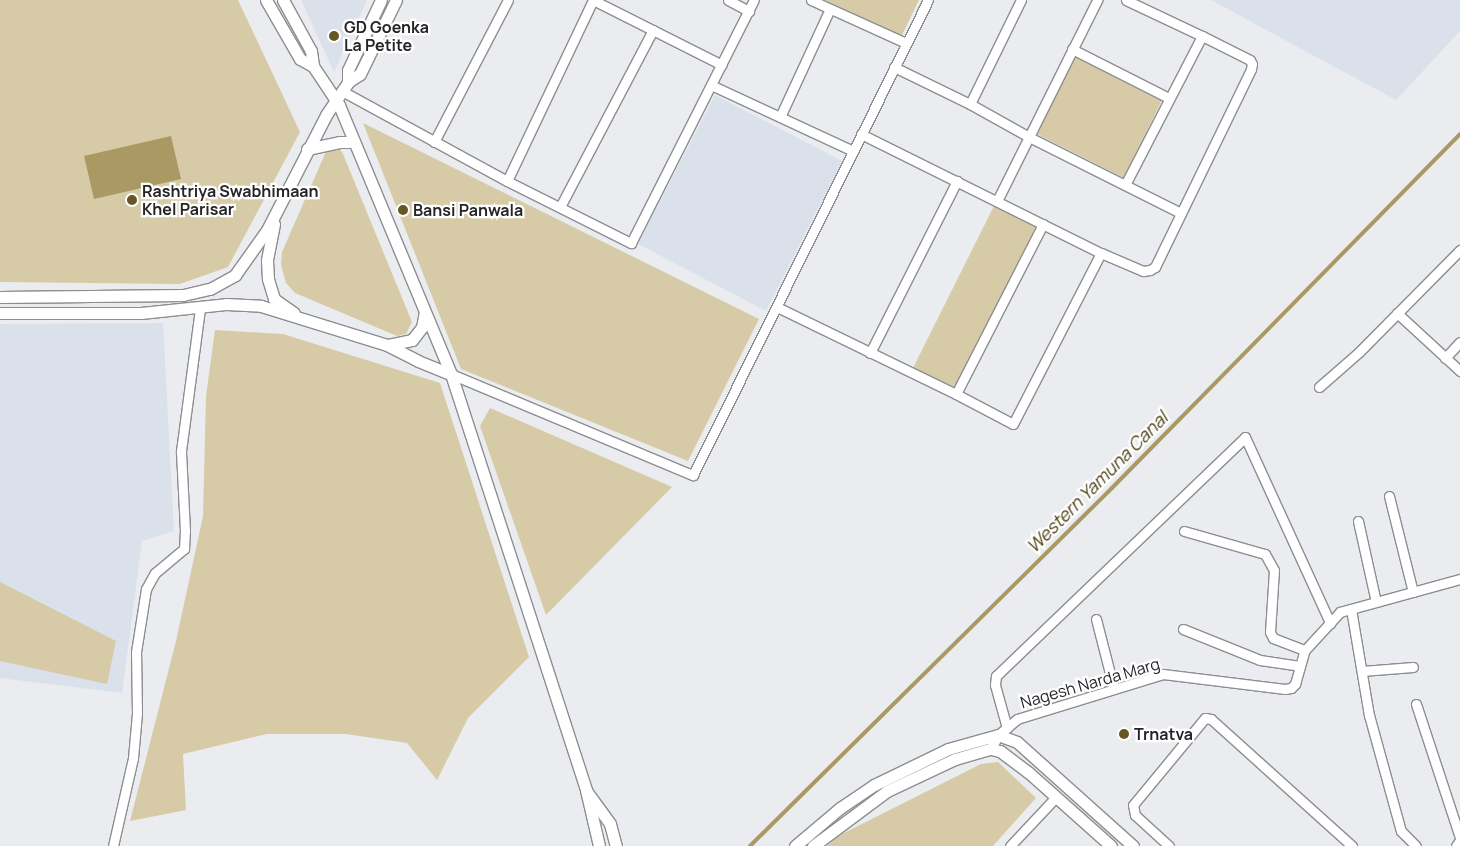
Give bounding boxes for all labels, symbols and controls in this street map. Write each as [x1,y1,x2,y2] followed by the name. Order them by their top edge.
[344,17,429,55] place label: GD Goenka La Petite
[328,30,340,42] marker: GD Goenka La Petite
[142,181,319,219] place label: Rashtriya Swabhimaan Khel Parisar
[126,194,138,206] marker: Rashtriya Swabhimaan Khel Parisar
[413,200,523,220] place label: Bansi Panwala
[397,204,409,216] marker: Bansi Panwala
[1022,407,1172,557] water label: Western Yamuna Canal
[1018,654,1162,712] street label: Nagesh Narda Marg
[1134,724,1193,744] place label: Trnatva
[1118,728,1130,740] marker: Trnatva

